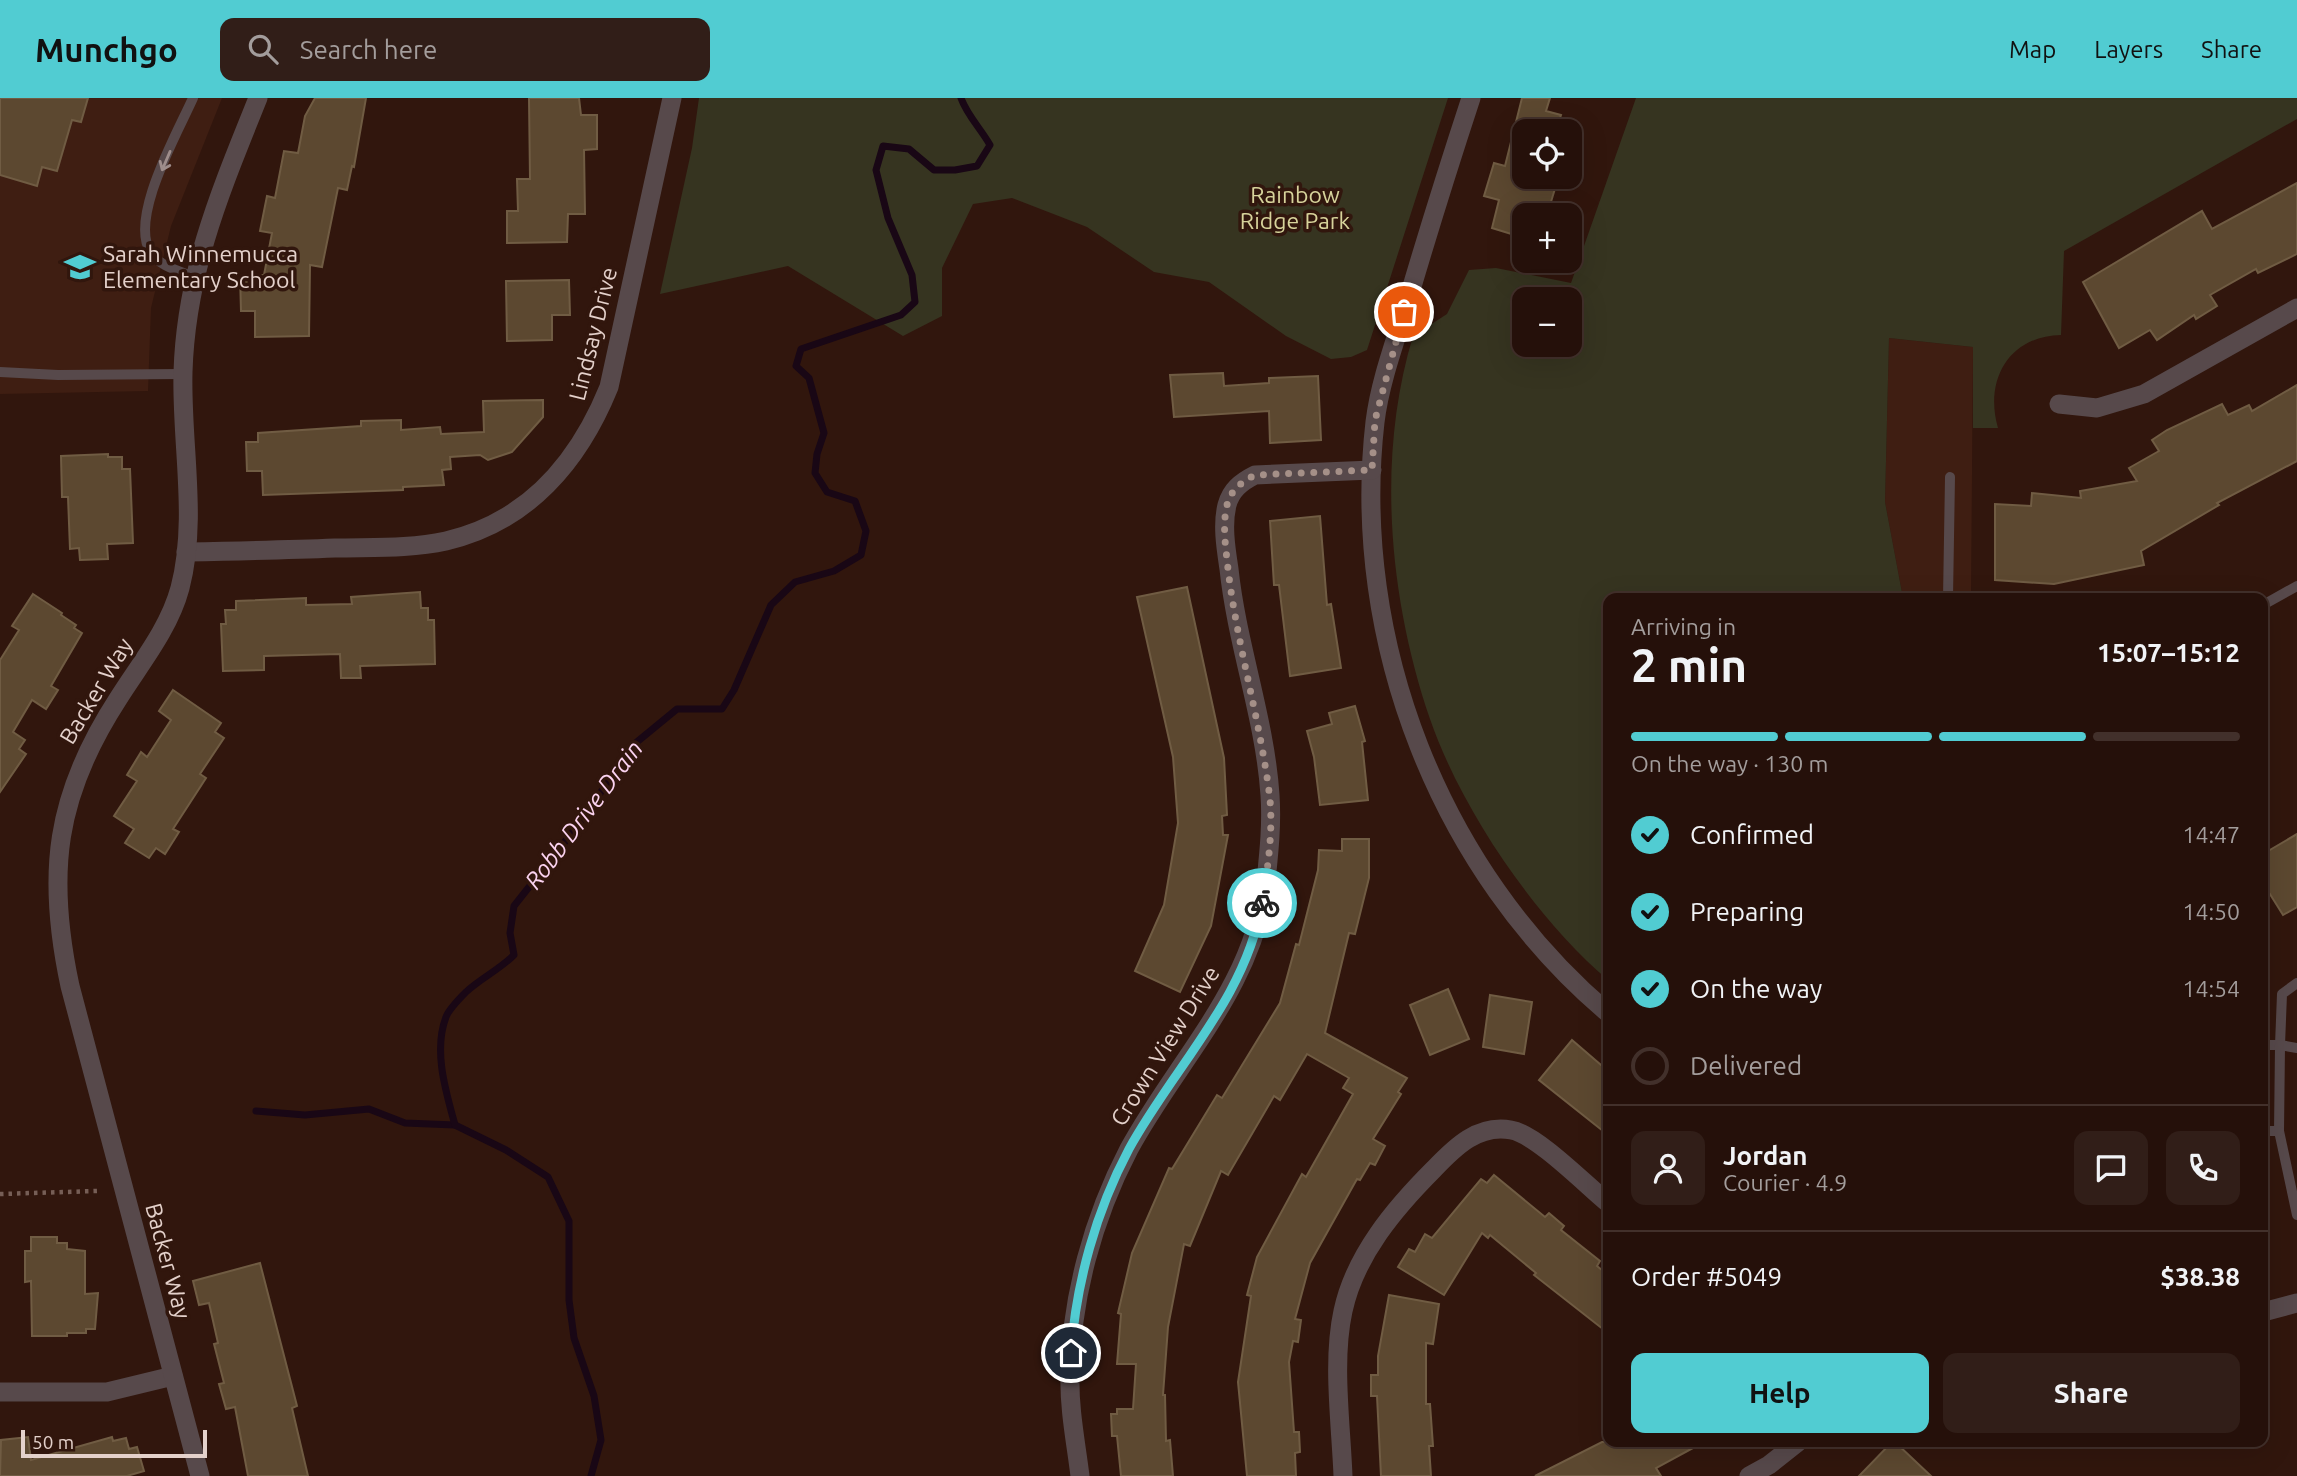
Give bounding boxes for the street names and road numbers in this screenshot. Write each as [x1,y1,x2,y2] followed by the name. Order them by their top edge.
[564,265,621,403] street label: Lindsay Drive
[54,633,137,748] street label: Backer Way
[1105,961,1224,1130] street label: Crown View Drive
[141,1200,196,1321] street label: Backer Way

